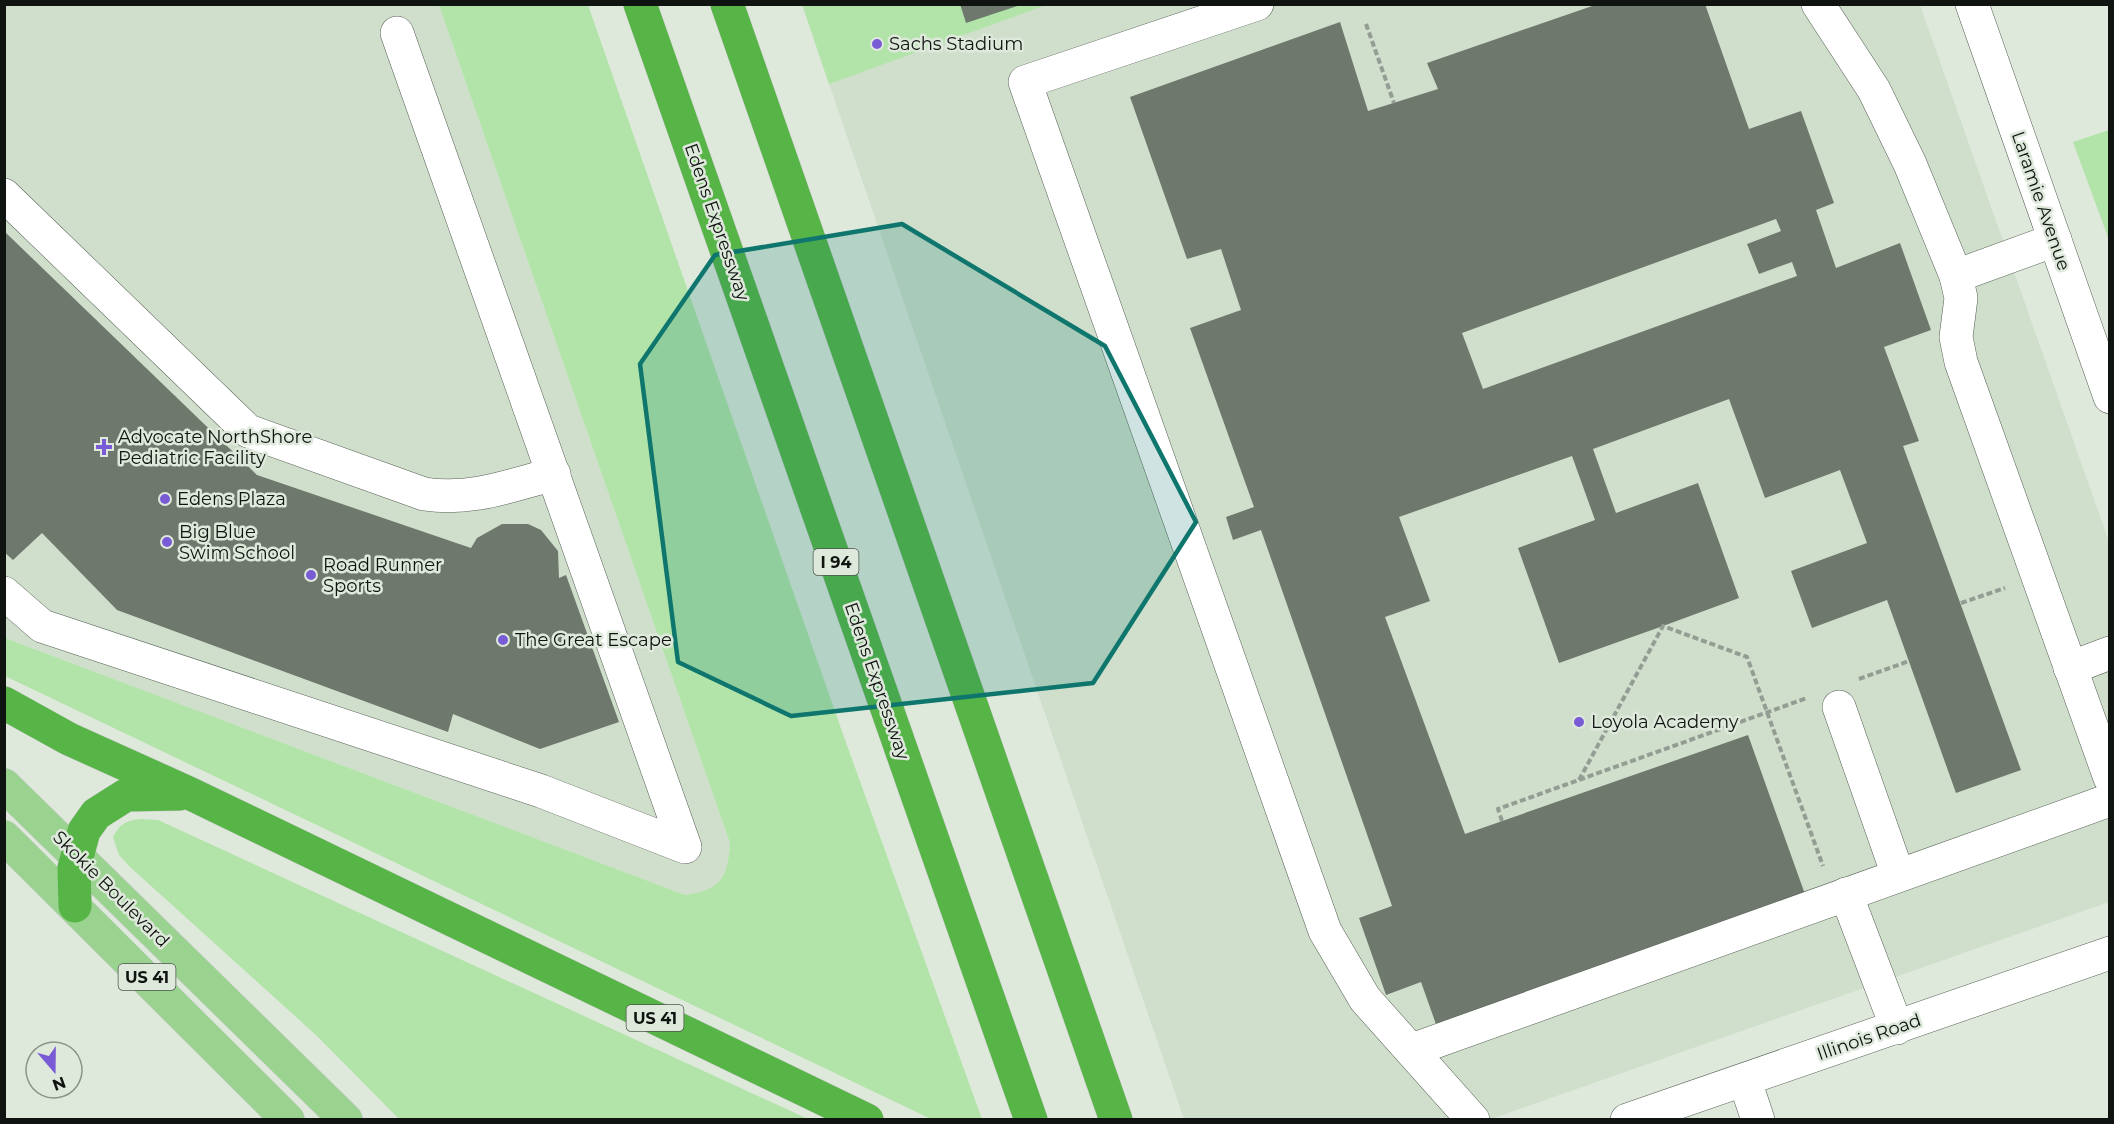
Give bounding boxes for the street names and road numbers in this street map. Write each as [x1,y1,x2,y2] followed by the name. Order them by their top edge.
[2007,128,2075,274] street label: Laramie Avenue
[680,140,754,304] street label: Edens Expressway
[814,549,858,575] road number: I 94
[840,599,914,763] street label: Edens Expressway
[48,826,174,952] street label: Skokie Boulevard
[118,964,176,990] road number: US 41
[626,1005,684,1031] road number: US 41
[1814,1009,1924,1065] street label: Illinois Road

